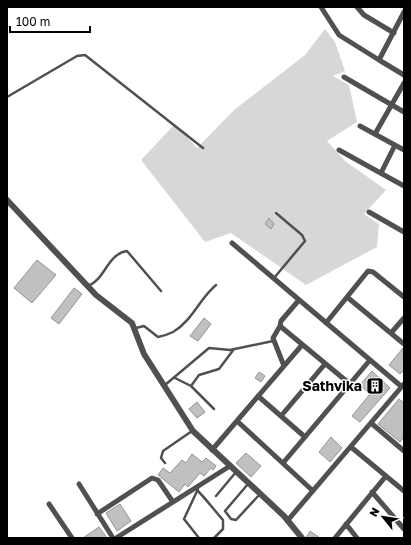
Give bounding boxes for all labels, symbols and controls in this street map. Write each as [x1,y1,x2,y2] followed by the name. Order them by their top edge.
[10,8,90,34] scale bar
[16,14,50,29] text: 100 m
[365,376,385,396] building icon: Sathvika
[302,377,362,394] place label: Sathvika
[363,497,403,537] north arrow
[366,505,382,519] text: N

